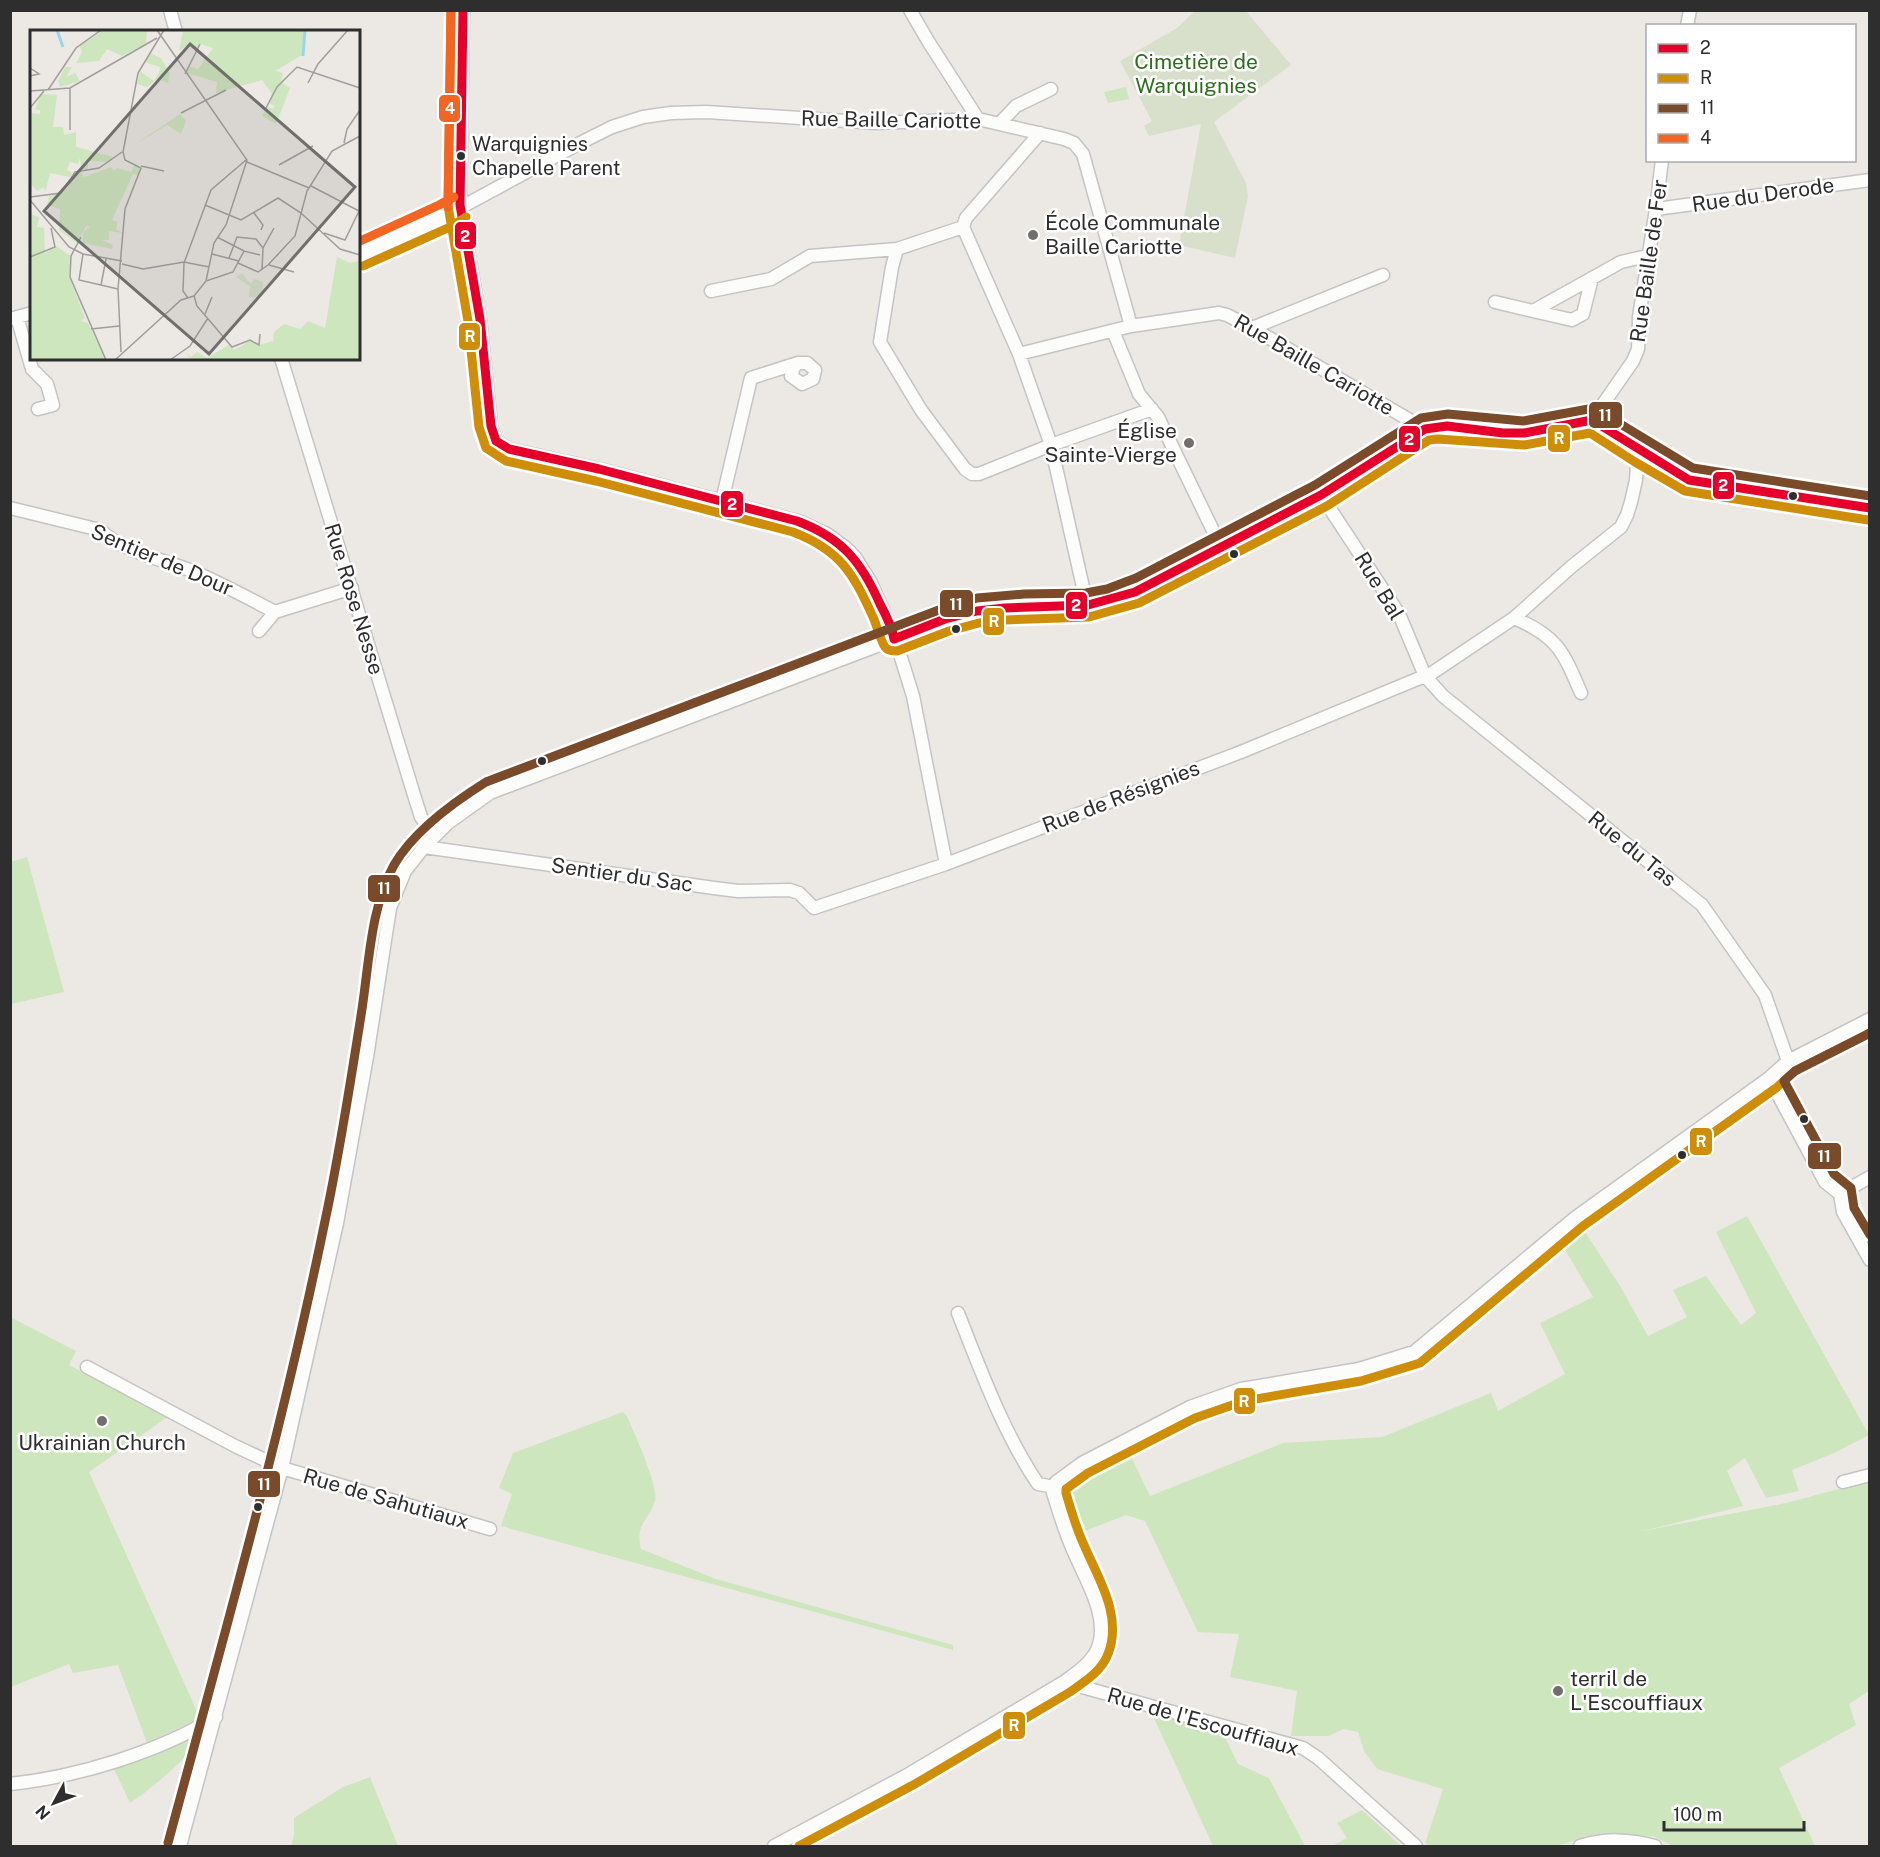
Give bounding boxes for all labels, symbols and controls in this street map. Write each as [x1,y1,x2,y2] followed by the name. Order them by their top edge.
[1646,24,1856,162] legend
[30,30,360,360] inset map
[1700,37,1711,58] text: 2
[1134,49,1258,98] park label: Cimetière de Warquignies
[1700,67,1712,88] text: R
[438,94,461,123] line badge: 4
[1700,97,1715,118] text: 11
[445,99,456,118] text: 4
[801,105,981,134] street label: Rue Baille Cariotte
[1700,127,1711,148] text: 4
[472,132,620,180] place label: Warquignies Chapelle Parent
[455,150,467,162] marker: Warquignies Chapelle Parent
[1690,172,1836,217] street label: Rue du Derode
[1625,178,1672,344] street label: Rue Baille de Fer
[1045,210,1220,259] place label: École Communale Baille Cariotte
[454,221,477,250] line badge: 2
[460,227,470,246] text: 2
[1026,228,1040,242] marker: École Communale Baille Cariotte
[1230,309,1399,421] street label: Rue Baille Cariotte
[458,322,481,351] line badge: R
[464,327,476,346] text: R
[1588,401,1623,429] line badge: 11
[1598,406,1612,425] text: 11
[1044,418,1177,467] place label: Église Sainte-Vierge
[1547,424,1571,453] line badge: R
[1398,425,1421,453] line badge: 2
[1553,429,1565,448] text: R
[1404,430,1414,449] text: 2
[1182,436,1196,450] marker: Église Sainte-Vierge
[1712,471,1735,500] line badge: 2
[1718,476,1728,495] text: 2
[720,490,744,518] line badge: 2
[1787,490,1799,502] unlabelled marker
[727,495,737,514] text: 2
[87,518,237,601] street label: Sentier de Dour
[320,520,389,678] street label: Rue Rose Nesse
[1349,547,1409,624] street label: Rue Bal
[1228,548,1240,560] unlabelled marker
[939,589,974,618] line badge: 11
[1065,591,1088,620] line badge: 2
[949,595,963,614] text: 11
[1071,596,1081,615] text: 2
[982,607,1005,636] line badge: R
[988,612,1000,631] text: R
[950,623,962,635] unlabelled marker
[536,755,548,767] unlabelled marker
[1039,755,1203,838] street label: Rue de Résignies
[1583,806,1681,892] street label: Rue du Tas
[550,852,695,897] street label: Sentier du Sac
[367,874,401,903] line badge: 11
[377,879,391,898] text: 11
[1798,1113,1810,1125] unlabelled marker
[1689,1127,1713,1156] line badge: R
[1695,1132,1707,1151] text: R
[1807,1142,1842,1170] line badge: 11
[1817,1147,1831,1166] text: 11
[1676,1149,1688,1161] unlabelled marker
[1233,1387,1256,1415] line badge: R
[1238,1392,1250,1411] text: R
[95,1414,109,1428] marker: Ukrainian Church
[18,1430,186,1455] place label: Ukrainian Church
[300,1463,472,1534] street label: Rue de Sahutiaux
[247,1470,281,1498] line badge: 11
[257,1475,271,1494] text: 11
[252,1501,264,1513] unlabelled marker
[1570,1666,1703,1715] place label: terril de L'Escouffiaux
[1104,1682,1302,1761] street label: Rue de l'Escouffiaux
[1551,1684,1565,1698] marker: terril de L'Escouffiaux
[1002,1711,1026,1740] line badge: R
[1008,1716,1020,1735] text: R
[24,1773,84,1833] north arrow
[1664,1794,1804,1832] scale bar
[32,1802,54,1823] text: N
[1673,1804,1722,1825] text: 100 m

